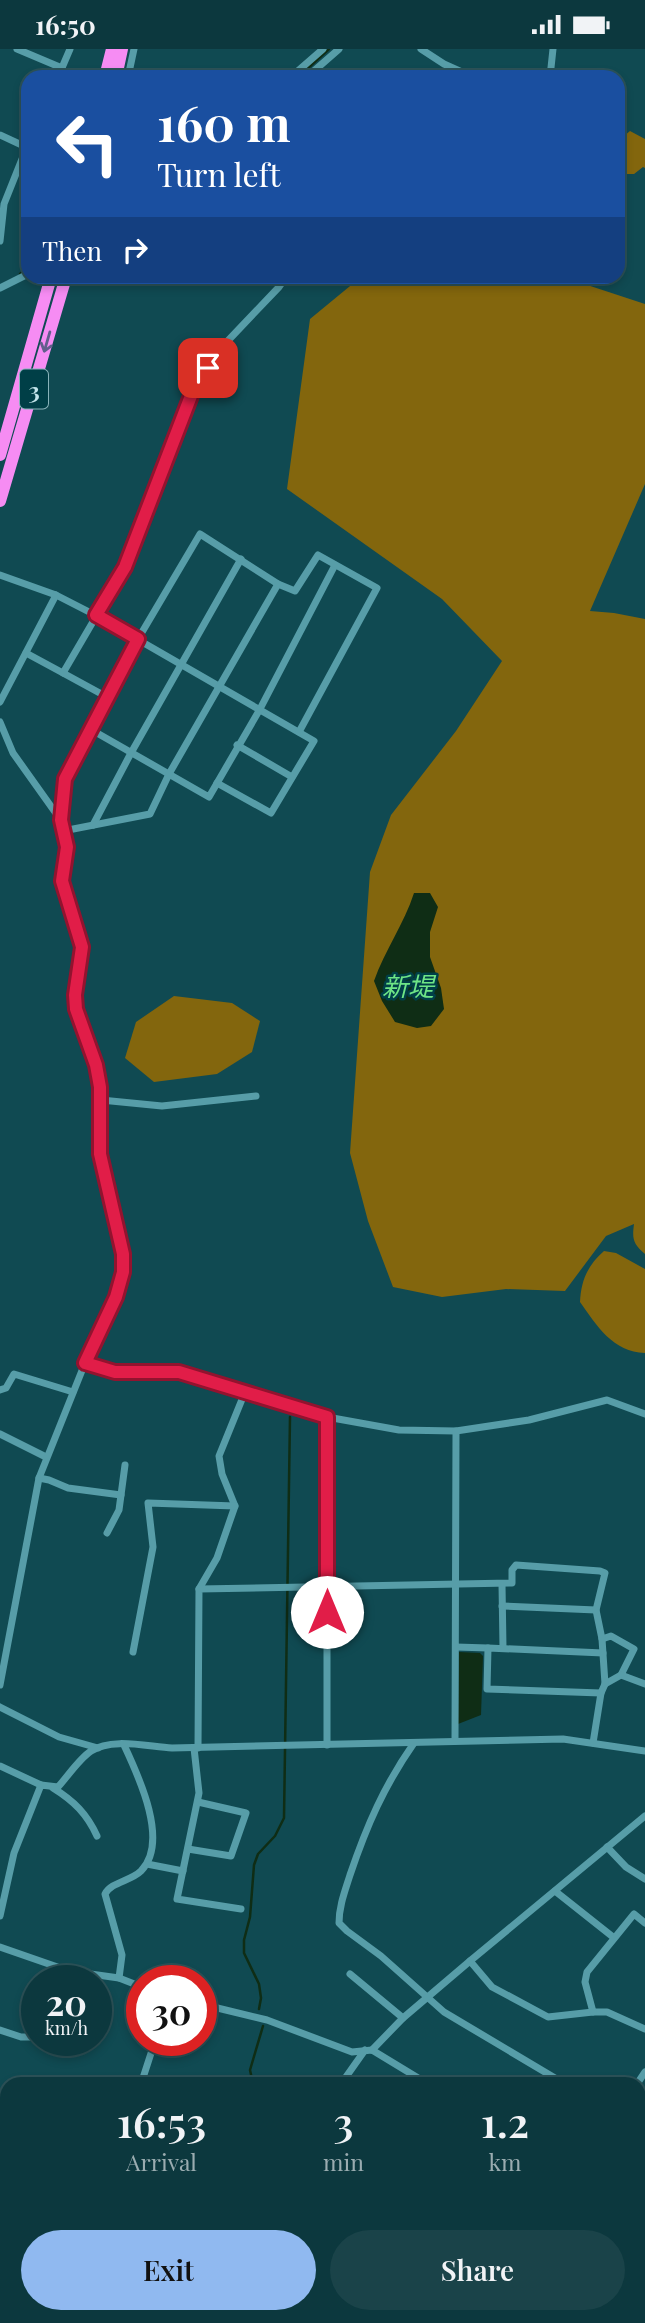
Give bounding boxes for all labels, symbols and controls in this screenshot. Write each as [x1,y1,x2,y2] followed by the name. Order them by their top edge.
[35,7,96,42] text: 16:50
[157,89,291,154] text: 160 m
[42,98,133,189] icon: left
[157,152,281,195] text: Turn left
[116,231,154,269] icon: right
[42,233,102,268] text: Then
[40,331,53,353] one-way arrow
[178,338,238,398] pin
[189,349,227,387] icon: arrive
[20,369,48,409] road number: 3
[382,968,437,1003] water label: 新堤
[290,1575,364,1649] position arrow
[126,1965,217,2056] speed limit sign: 30
[46,1978,87,2025] text: 20
[45,2016,88,2040] text: km/h
[117,2093,206,2149] text: 16:53
[334,2093,353,2149] text: 3
[481,2093,529,2149] text: 1.2
[126,2146,197,2177] text: Arrival
[323,2146,364,2177] text: min
[488,2146,522,2177] text: km
[21,2230,316,2310] button: Exit
[330,2230,625,2310] button: Share

